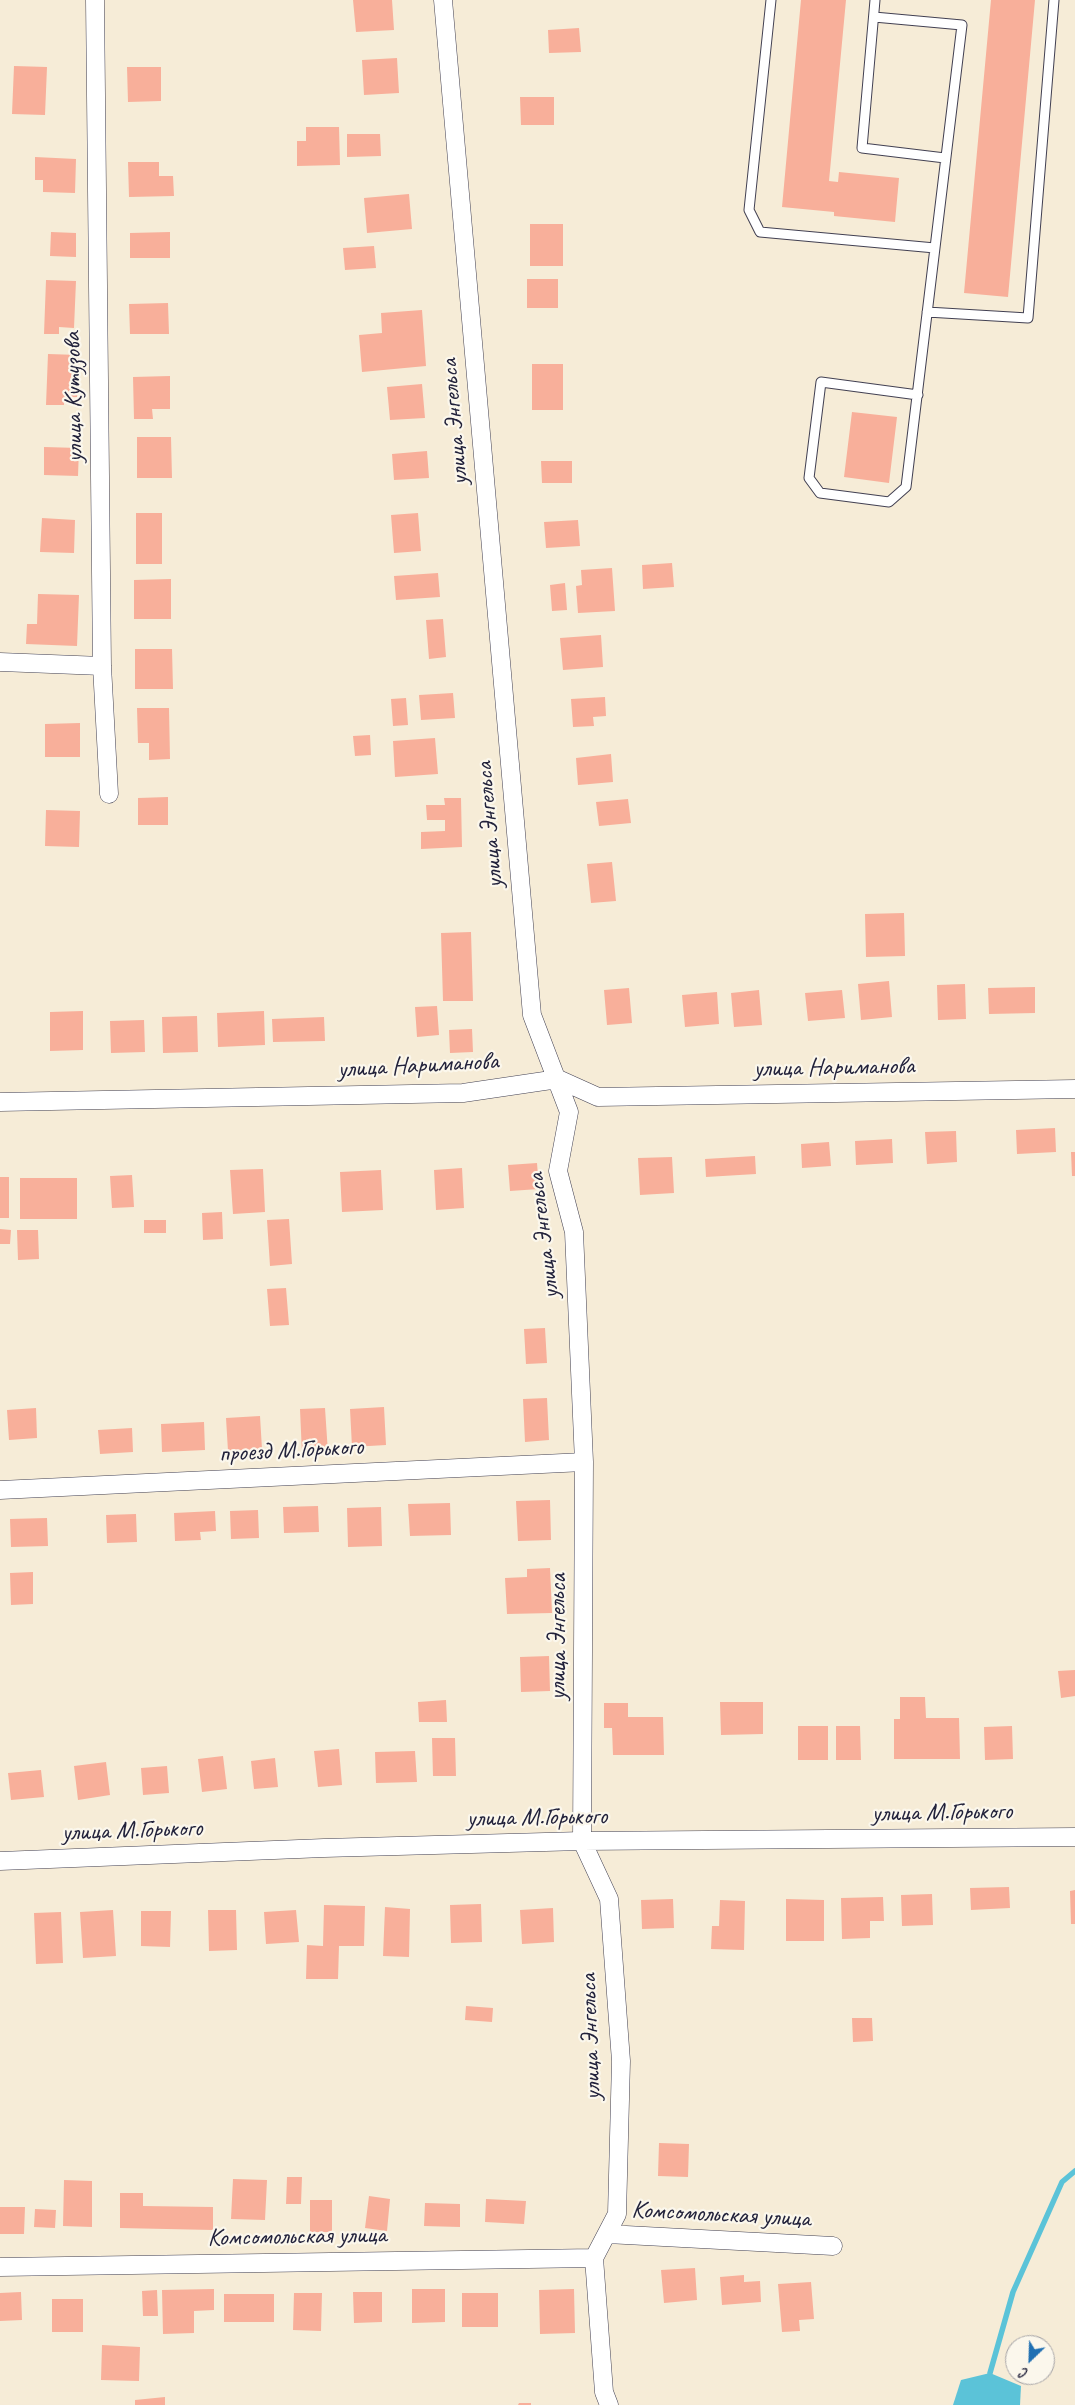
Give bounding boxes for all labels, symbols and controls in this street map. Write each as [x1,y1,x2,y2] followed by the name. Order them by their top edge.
[58,331,90,463] street label: улица Кутузова
[435,358,475,486] street label: улица Энгельса
[470,761,510,889] street label: улица Энгельса
[337,1047,499,1085] street label: улица Нариманова
[753,1052,915,1084] street label: улица Нариманова
[521,1171,567,1301] street label: улица Энгельса
[218,1432,364,1470] street label: проезд М.Горького
[543,1574,573,1700] street label: улица Энгельса
[871,1797,1013,1829] street label: улица М.Горького
[466,1802,608,1834] street label: улица М.Горького
[61,1814,203,1848] street label: улица М.Горького
[574,1973,608,2101] street label: улица Энгельса
[631,2195,811,2235] street label: Комсомольская улица
[207,2220,387,2254] street label: Комсомольская улица
[1005,2335,1055,2385] north arrow
[1018,2364,1031,2382] text: С

